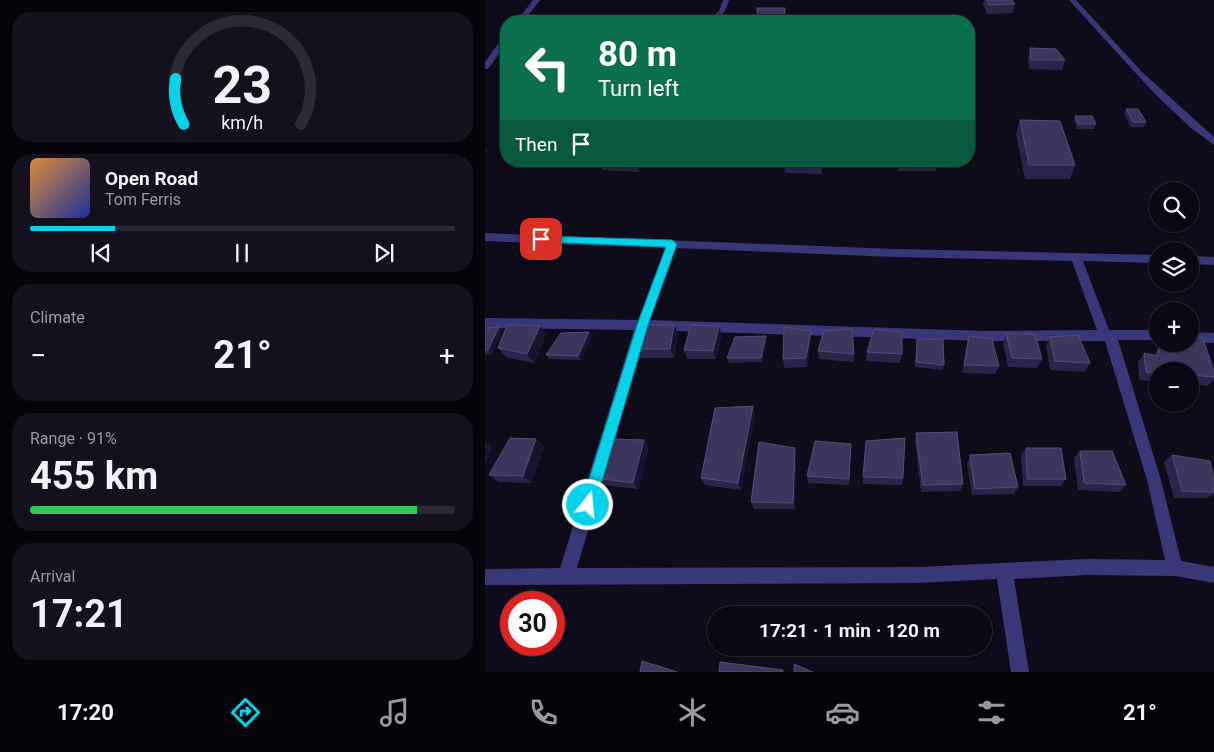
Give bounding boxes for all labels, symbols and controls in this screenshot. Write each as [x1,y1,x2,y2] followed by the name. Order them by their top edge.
[598,34,677,75] text: 80 m
[515,35,580,100] icon: left
[213,55,272,116] text: 23
[598,76,679,101] text: Turn left
[222,112,263,133] text: km/h
[567,130,595,158] icon: arrive
[515,133,557,156] text: Then
[105,167,198,190] text: Open Road
[1149,182,1199,412] map controls
[1149,182,1199,232] button: search
[105,190,181,209] text: Tom Ferris
[520,218,562,260] pin
[527,225,555,253] icon: arrive
[87,239,115,267] icon: previous
[228,239,256,267] icon: pause
[370,239,398,267] icon: next
[1149,242,1199,292] button: layers
[1149,302,1199,352] button: +
[30,308,85,327] text: Climate
[213,333,272,377] text: 21°
[30,339,46,372] text: −
[439,339,455,372] text: +
[1149,362,1199,412] button: −
[30,429,117,448] text: Range · 91%
[30,454,158,498] text: 455 km
[561,478,613,530] position arrow
[30,567,75,586] text: Arrival
[500,591,565,656] speed limit sign: 30
[30,592,128,636] text: 17:21
[759,619,940,642] text: 17:21 · 1 min · 120 m
[228,695,263,730] icon: directions
[377,695,412,730] icon: music
[526,695,561,730] icon: phone
[675,695,710,730] icon: climate
[825,695,860,730] icon: car
[974,695,1009,730] icon: filters
[57,700,114,725] text: 17:20
[1123,700,1157,725] text: 21°

